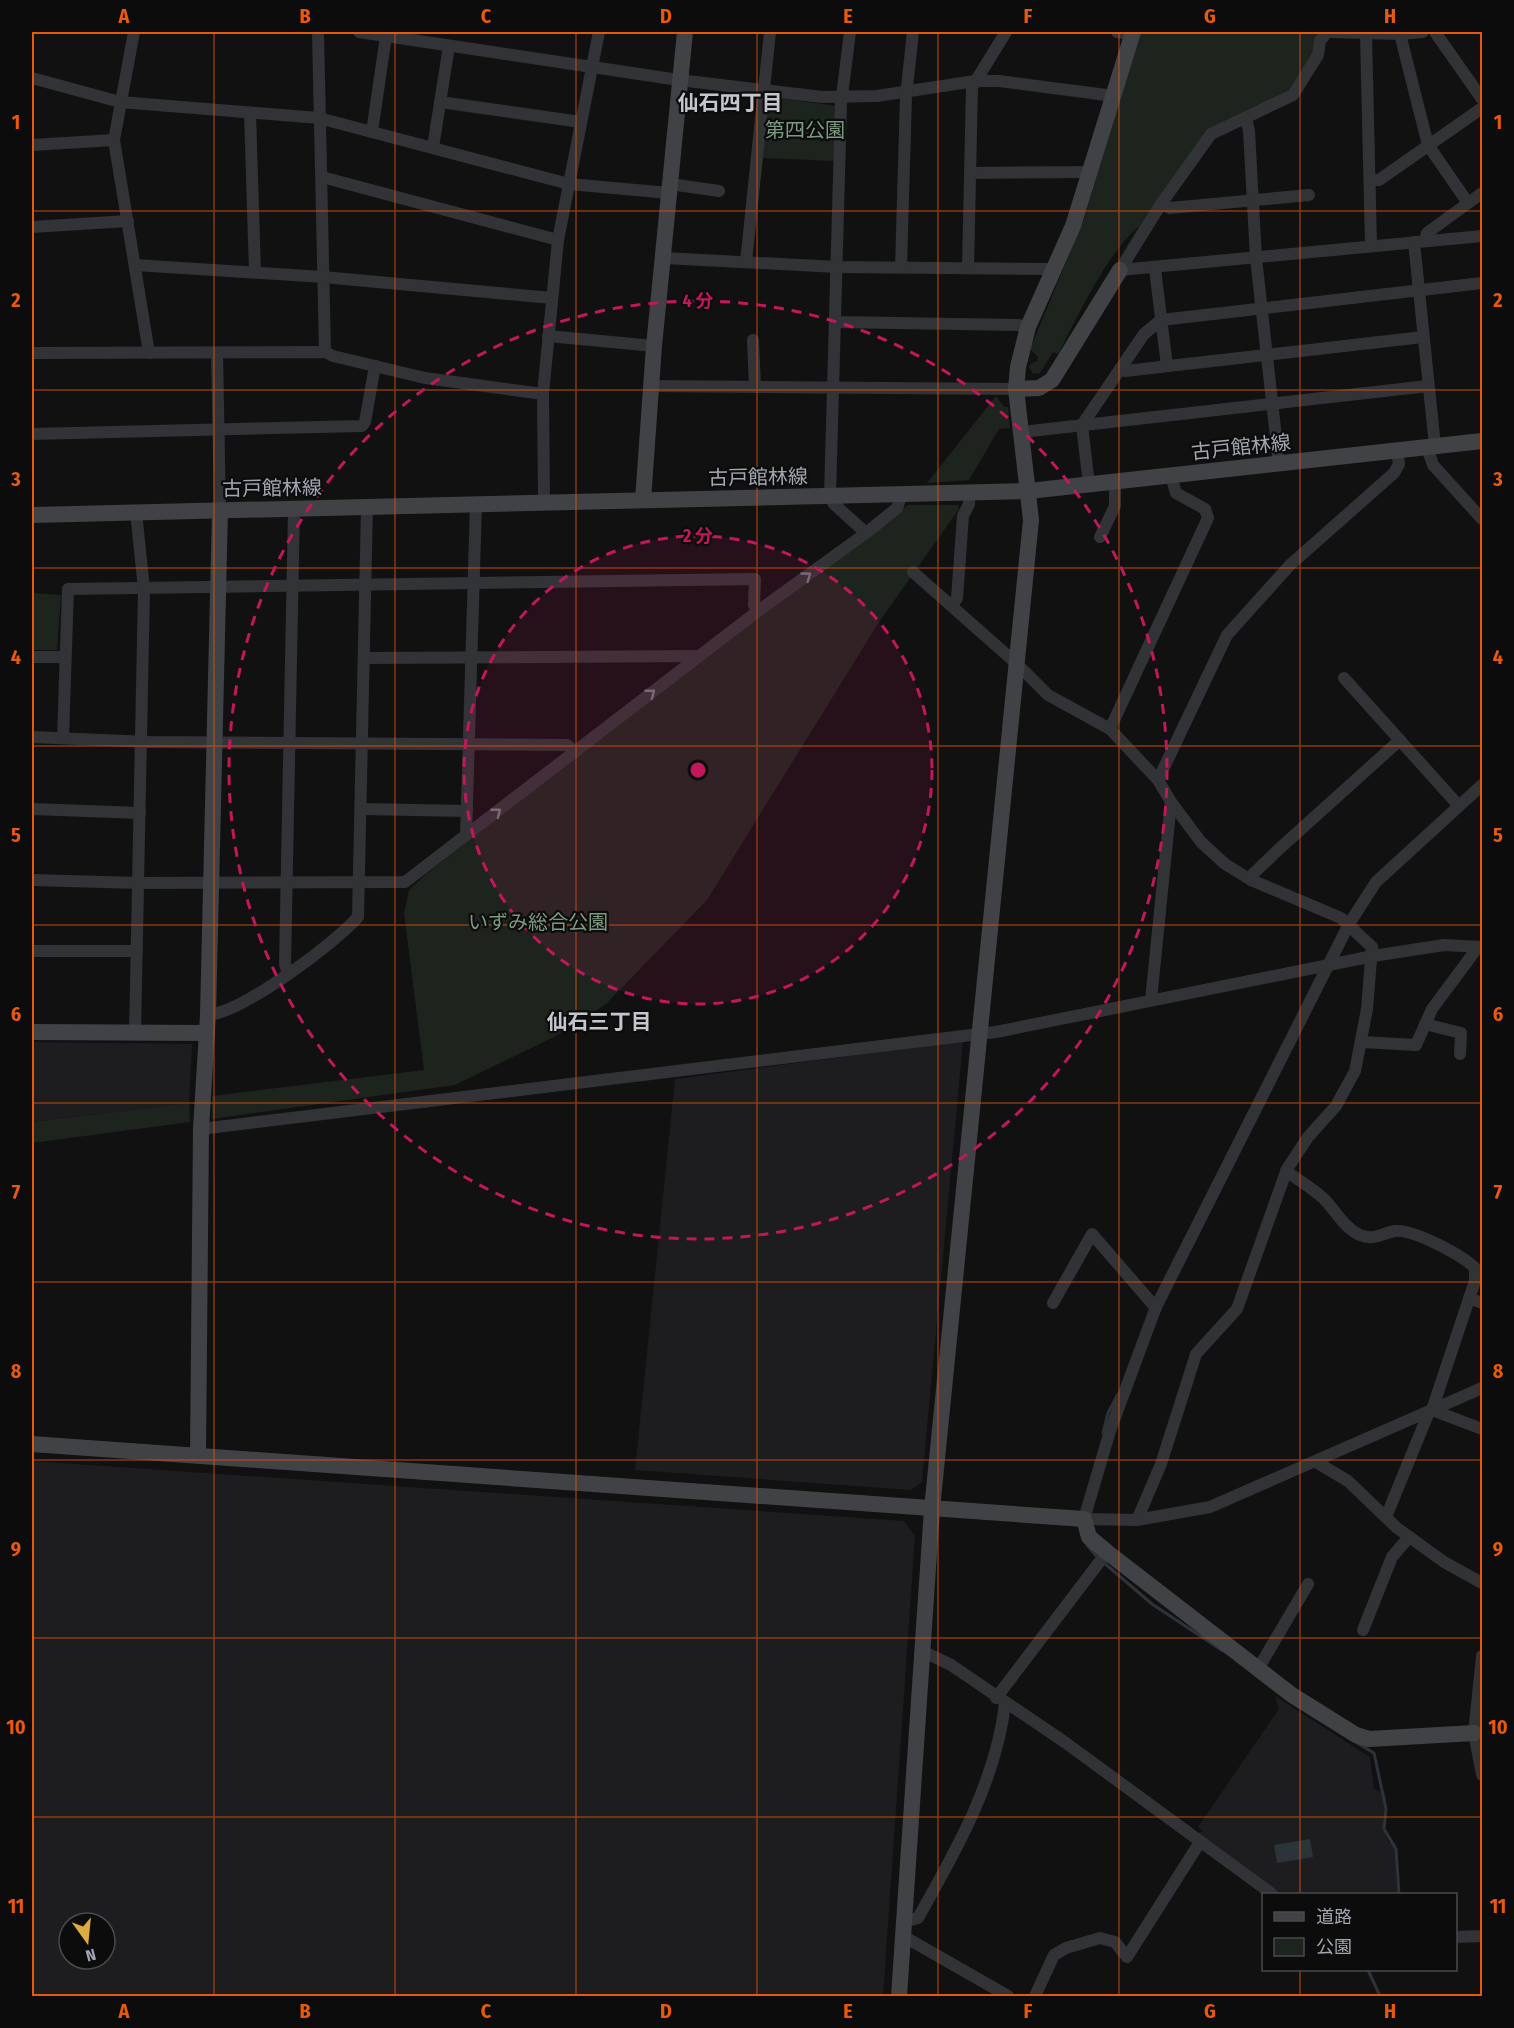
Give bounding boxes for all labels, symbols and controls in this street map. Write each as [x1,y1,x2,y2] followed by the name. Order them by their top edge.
[118,4,131,28] text: A
[299,4,311,28] text: B
[481,4,492,28] text: C
[660,4,672,28] text: D
[843,4,853,28] text: E
[1024,4,1033,28] text: F
[1204,4,1216,28] text: G
[1384,4,1396,28] text: H
[678,90,783,116] district label: 仙石四丁目
[12,110,20,134] text: 1
[1494,110,1502,134] text: 1
[765,118,845,142] park label: 第四公園
[10,288,21,312] text: 2
[1492,288,1503,312] text: 2
[683,290,714,312] text: 4 分
[1190,430,1292,464] street label: 古戸館林線
[708,464,808,490] street label: 古戸館林線
[10,467,21,491] text: 3
[1492,467,1503,491] text: 3
[222,475,322,501] street label: 古戸館林線
[682,525,713,547] text: 2 分
[801,572,812,583] one-way arrow
[11,645,21,669] text: 4
[1493,645,1503,669] text: 4
[645,689,656,700] one-way arrow
[688,760,708,780] centre of rings
[490,808,501,819] one-way arrow
[11,823,21,847] text: 5
[1493,823,1503,847] text: 5
[468,910,608,934] park label: いずみ総合公園
[11,1002,21,1026] text: 6
[1493,1002,1503,1026] text: 6
[547,1009,652,1035] district label: 仙石三丁目
[12,1180,21,1204] text: 7
[1494,1180,1503,1204] text: 7
[11,1359,22,1383] text: 8
[1493,1359,1504,1383] text: 8
[11,1537,21,1561] text: 9
[1493,1537,1503,1561] text: 9
[6,1715,26,1739] text: 10
[1488,1715,1508,1739] text: 10
[1262,1893,1457,1971] legend
[8,1894,24,1918] text: 11
[1490,1894,1506,1918] text: 11
[1316,1906,1352,1928] text: 道路
[57,1911,117,1971] north arrow
[1316,1936,1352,1958] text: 公園
[84,1945,98,1965] text: N
[118,1999,131,2023] text: A
[299,1999,311,2023] text: B
[481,1999,492,2023] text: C
[660,1999,672,2023] text: D
[843,1999,853,2023] text: E
[1024,1999,1033,2023] text: F
[1204,1999,1216,2023] text: G
[1384,1999,1396,2023] text: H

